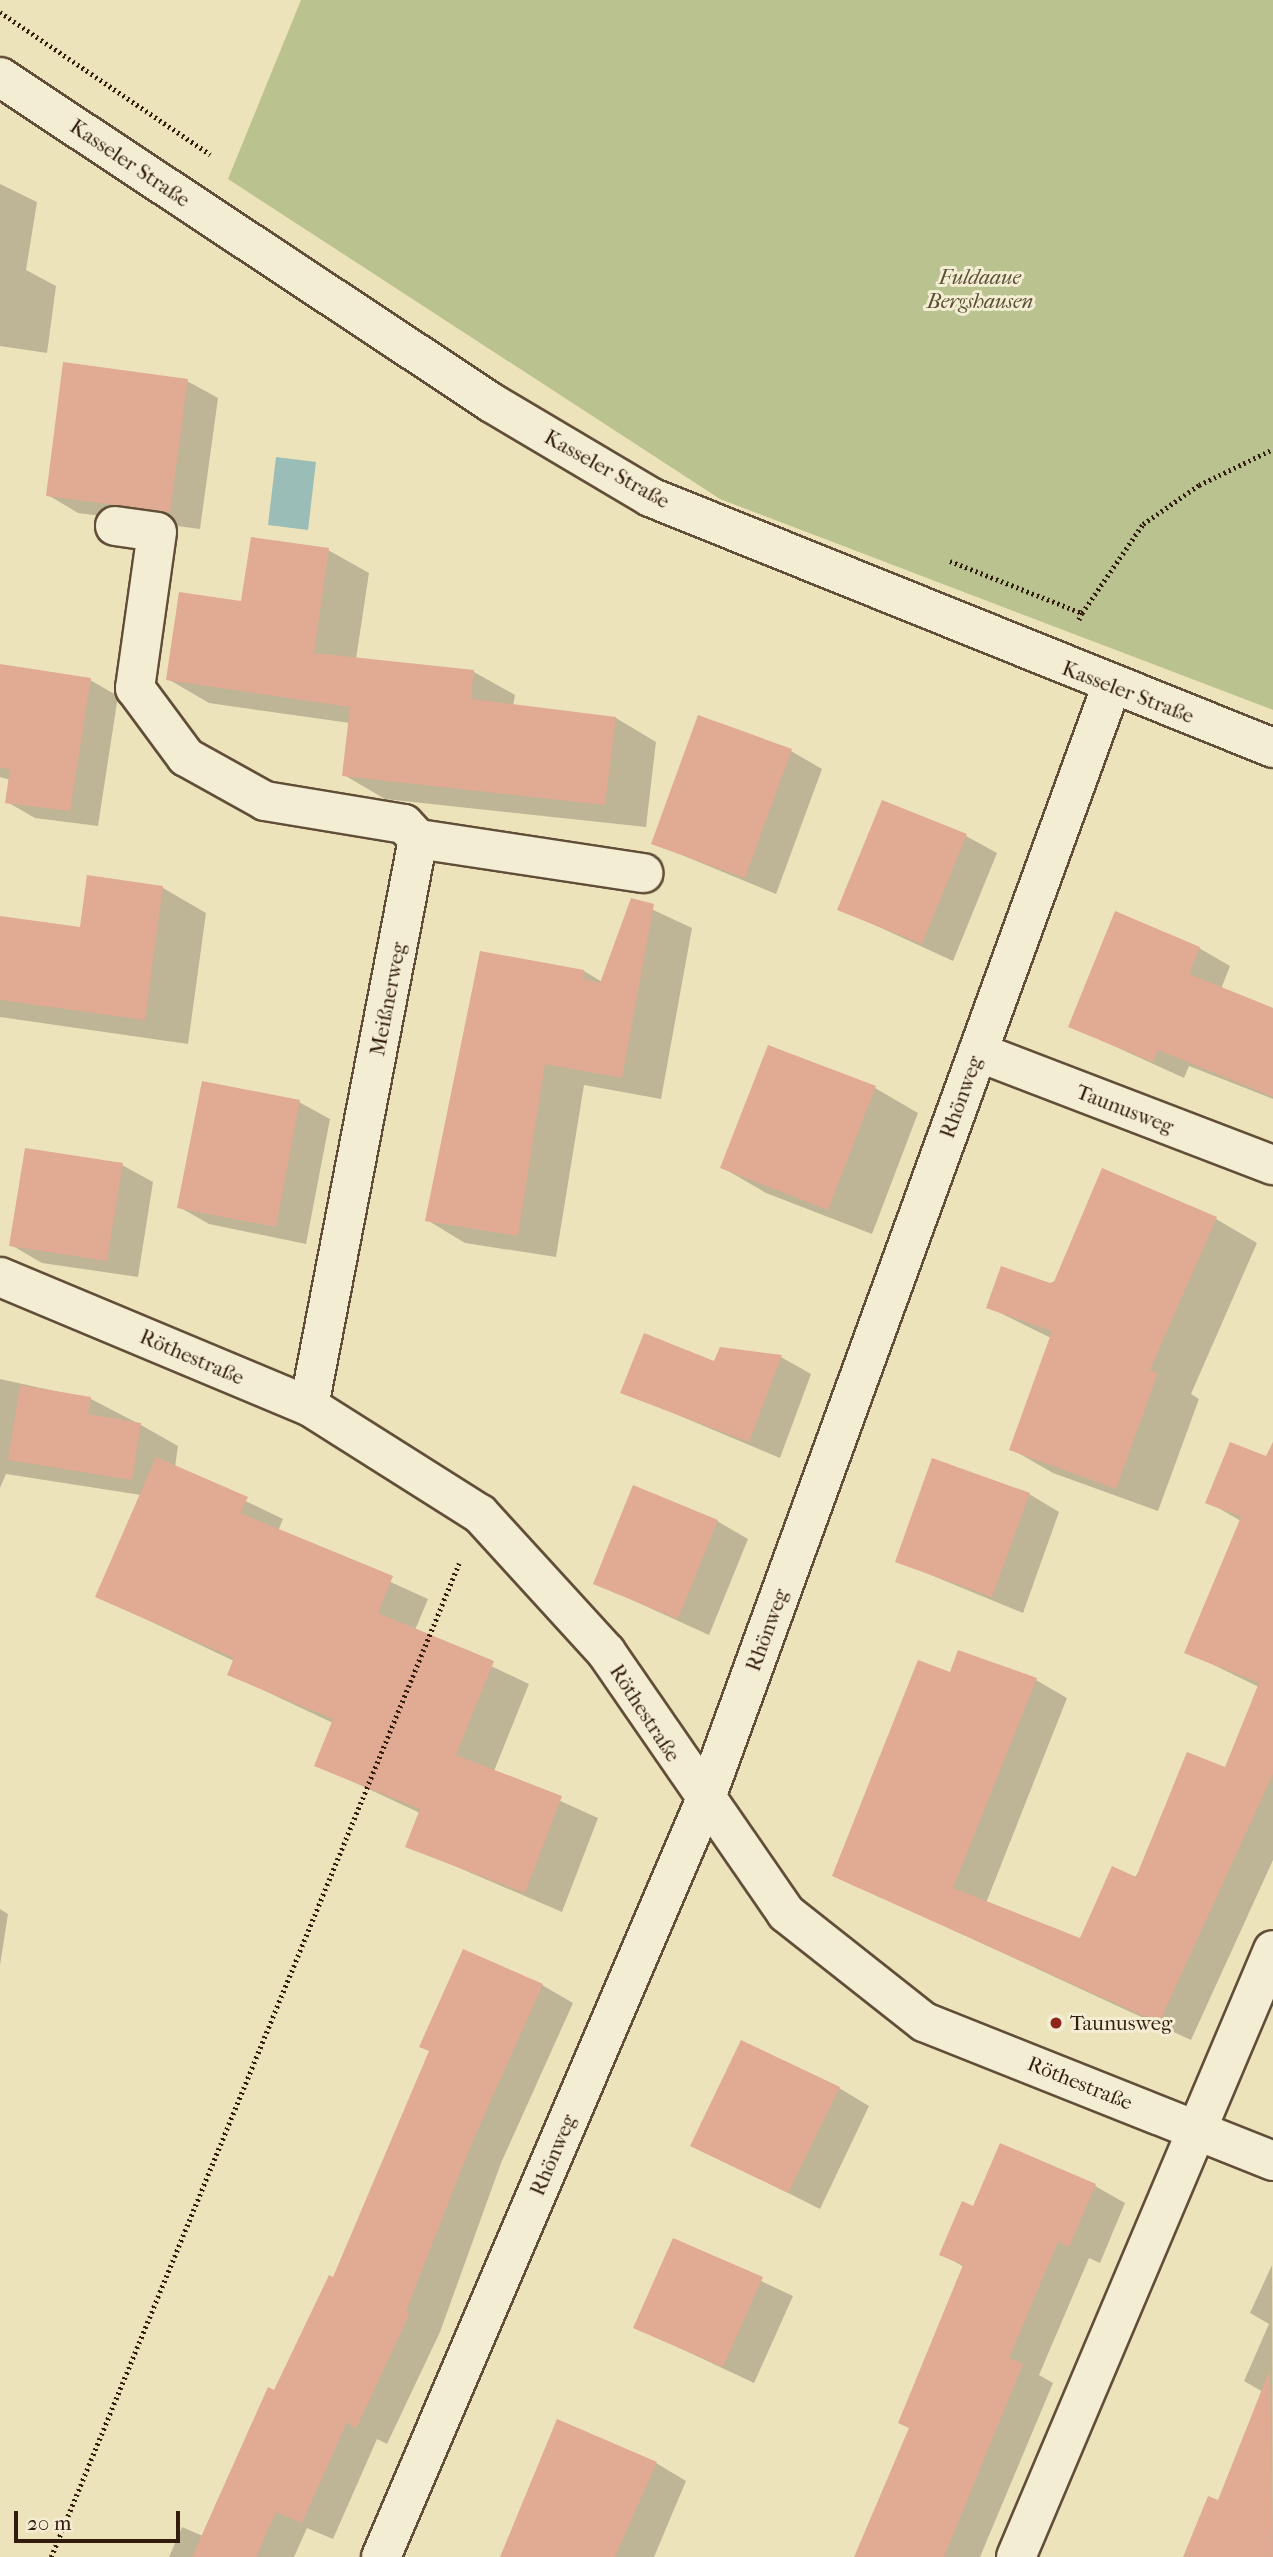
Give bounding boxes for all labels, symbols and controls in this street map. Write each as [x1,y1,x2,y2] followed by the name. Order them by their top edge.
[65,114,195,212] street label: Kasseler Straße
[927,264,1033,314] park label: Fuldaaue Bergshausen
[540,424,674,514] street label: Kasseler Straße
[1058,655,1198,729] street label: Kasseler Straße
[365,940,411,1058] street label: Meißnerweg
[934,1052,988,1142] street label: Rhönweg
[1073,1079,1177,1139] street label: Taunusweg
[136,1324,248,1390] street label: Röthestraße
[740,1585,794,1675] street label: Rhönweg
[604,1660,686,1766] street label: Röthestraße
[1070,2010,1172,2036] place label: Taunusweg
[1048,2015,1064,2031] marker: Taunusweg
[1024,2051,1136,2115] street label: Röthestraße
[525,2110,581,2200] street label: Rhönweg
[18,2498,184,2542] scale bar
[27,2511,71,2535] text: 20 m

